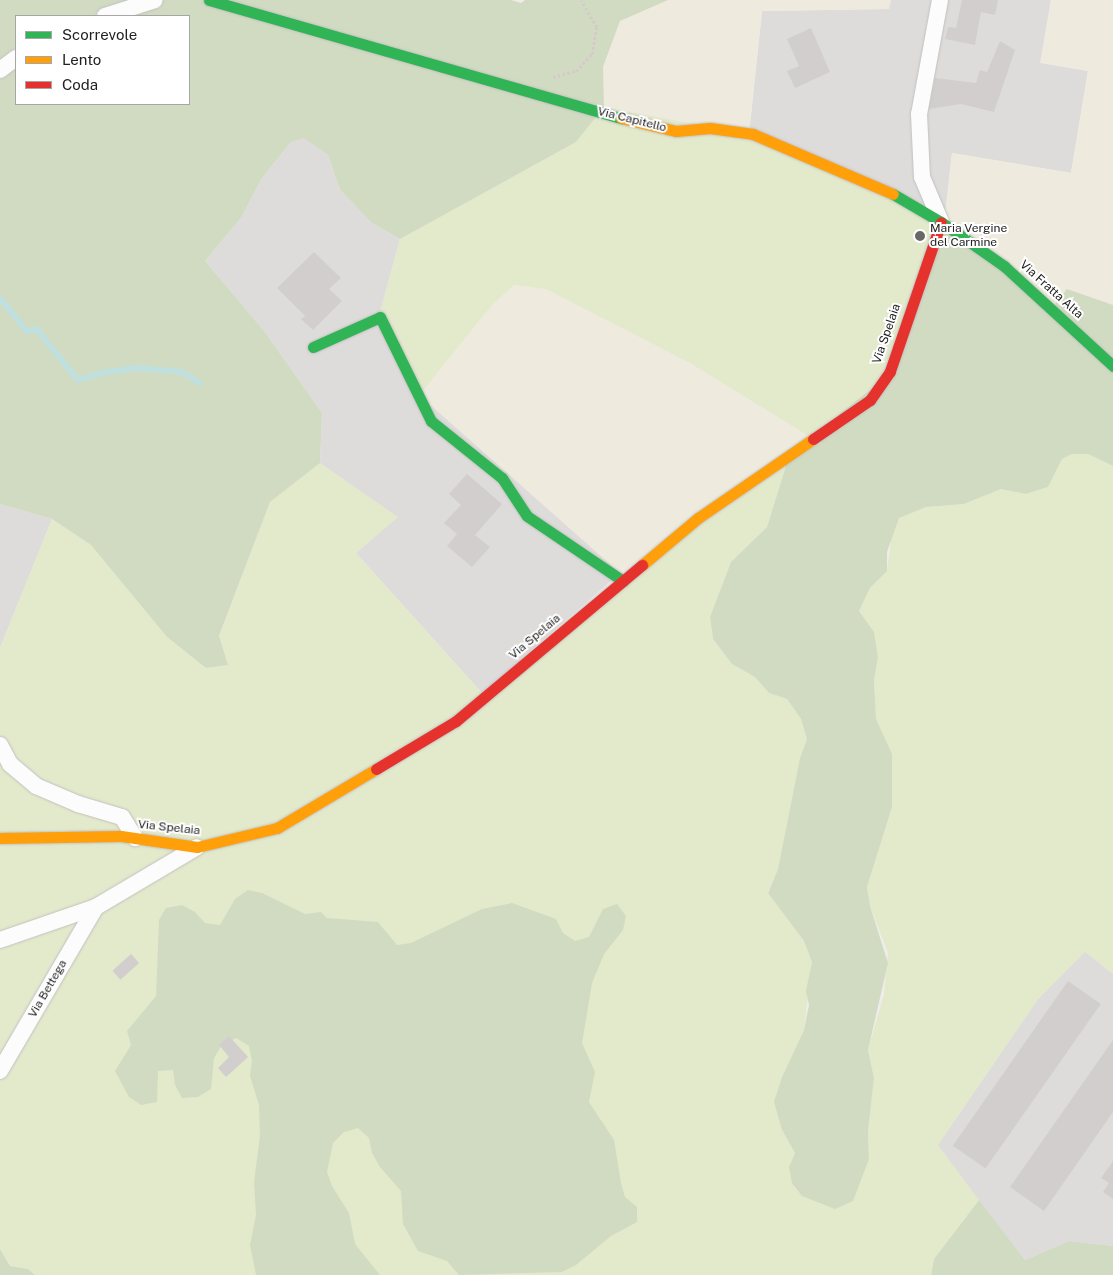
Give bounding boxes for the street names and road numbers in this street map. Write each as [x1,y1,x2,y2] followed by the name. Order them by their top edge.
[596,104,668,136] street label: Via Capitello
[1017,258,1085,322] street label: Via Fratta Alta
[870,302,904,366] street label: Via Spelaia
[506,611,564,663] street label: Via Spelaia
[137,818,201,838] street label: Via Spelaia
[26,957,70,1021] street label: Via Bettega

